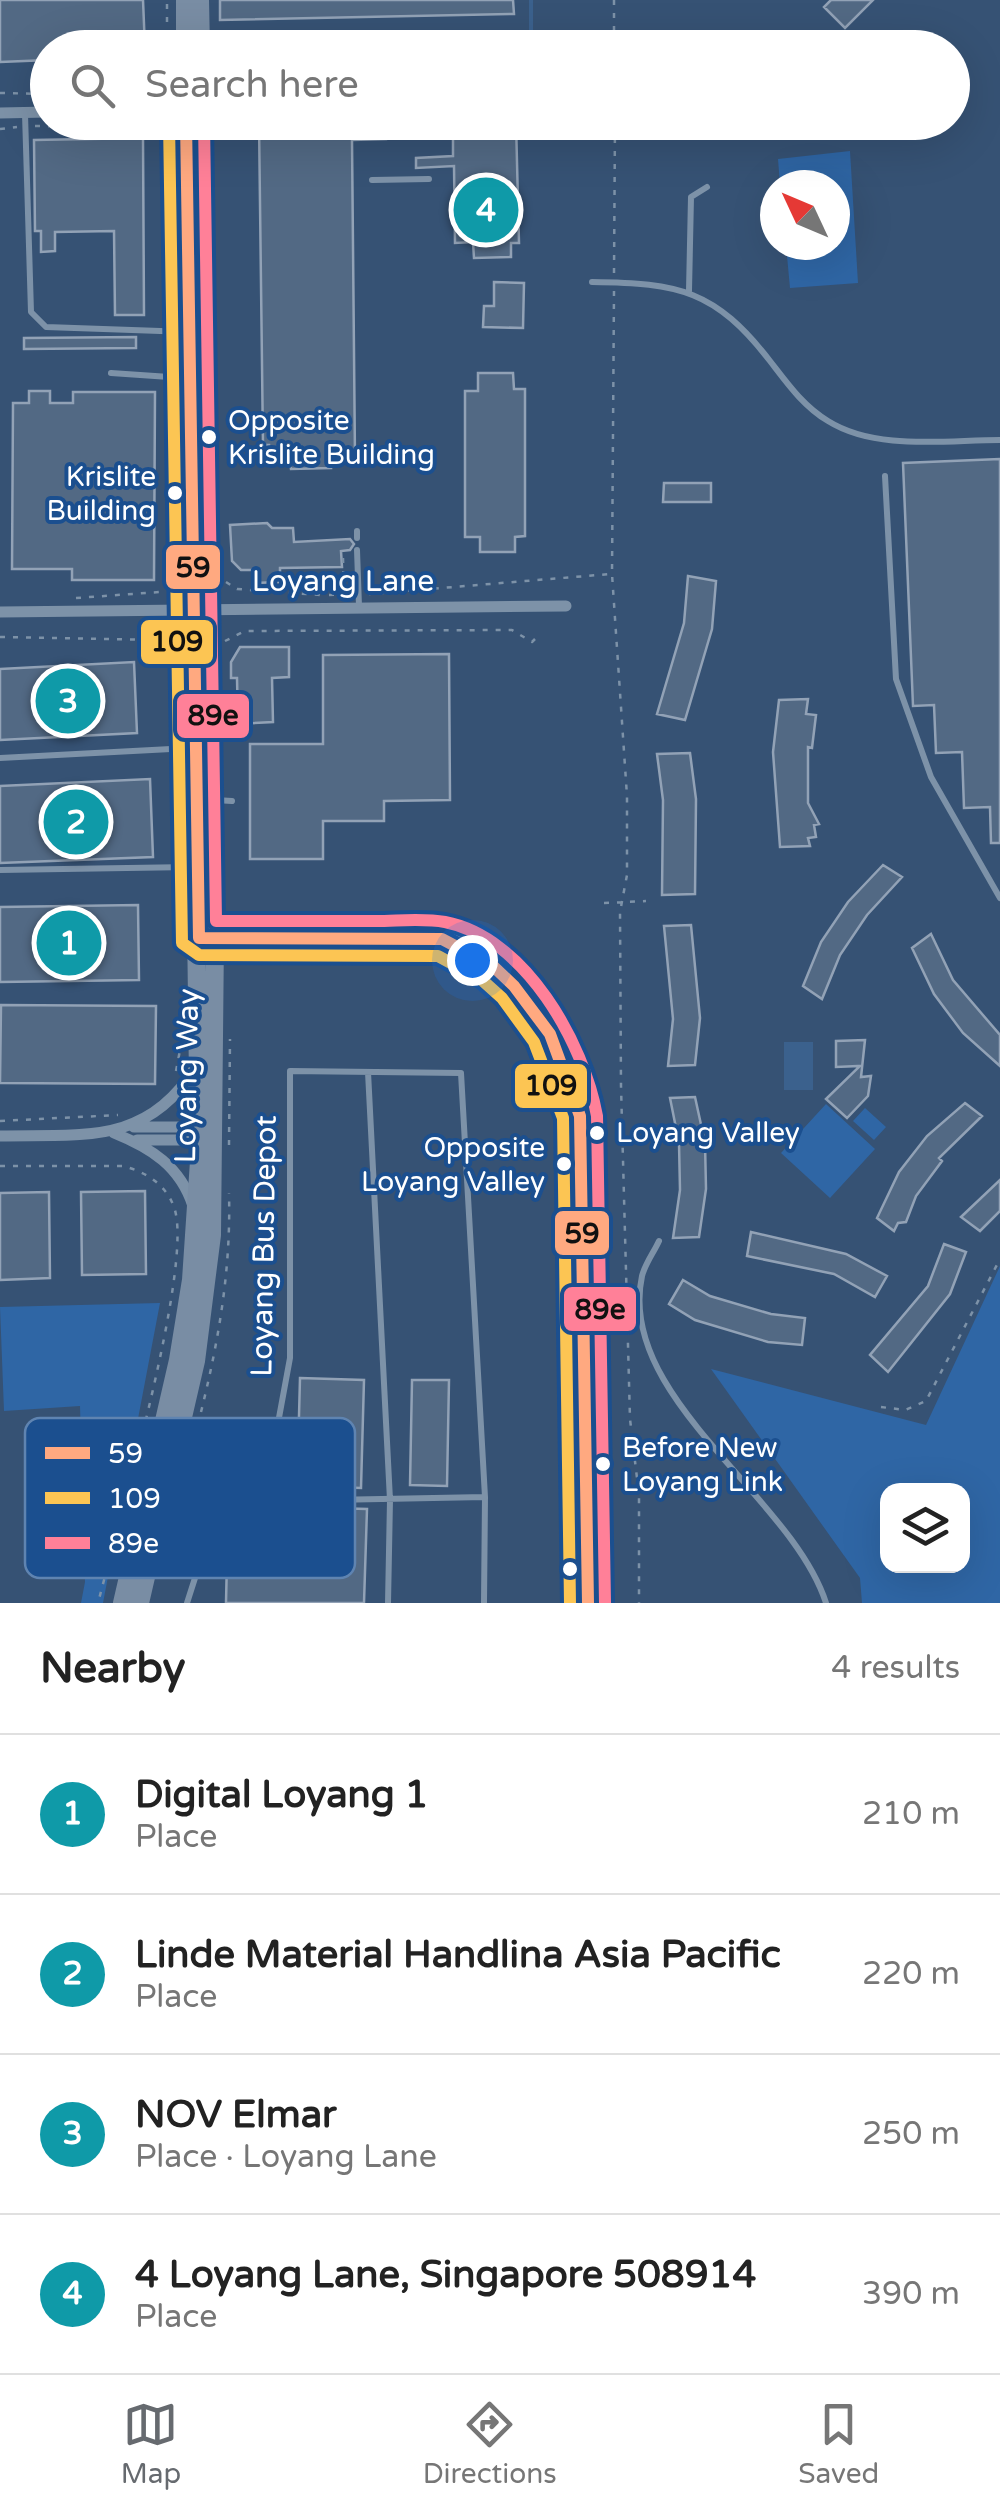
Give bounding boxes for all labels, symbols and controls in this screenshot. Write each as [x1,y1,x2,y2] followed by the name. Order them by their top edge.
[30,30,970,140] search box
[65,58,120,113] icon: search
[145,62,359,108] text: Search here
[760,170,850,260] north arrow
[454,172,518,248] pin: 4
[228,404,435,472] place label: Opposite Krislite Building
[199,427,219,447] marker: Opposite Krislite Building
[46,460,156,528] place label: Krislite Building
[165,483,185,503] marker: Krislite Building
[164,543,222,591] line badge: 59
[175,551,211,585] text: 59
[252,563,434,600] street label: Loyang Lane
[139,618,215,666] line badge: 109
[151,625,203,659] text: 109
[36,664,100,738] pin: 3
[175,692,251,740] line badge: 89e
[187,699,239,733] text: 89e
[44,784,108,860] pin: 2
[36,906,102,980] pin: 1
[447,935,498,986] your location
[167,988,207,1164] street label: Loyang Way
[513,1062,589,1110] line badge: 109
[525,1069,577,1103] text: 109
[243,1115,285,1377] street label: Loyang Bus Depot
[616,1116,800,1150] place label: Loyang Valley
[587,1123,607,1143] marker: Loyang Valley
[361,1131,545,1199] place label: Opposite Loyang Valley
[554,1154,574,1174] marker: Opposite Loyang Valley
[553,1209,611,1257] line badge: 59
[564,1217,600,1251] text: 59
[562,1285,638,1333] line badge: 89e
[574,1293,626,1327] text: 89e
[25,1418,355,1578] legend
[622,1431,783,1499] place label: Before New Loyang Link
[108,1437,143,1471] text: 59
[593,1454,613,1474] marker: Before New Loyang Link
[108,1482,161,1516] text: 109
[880,1483,970,1573] map controls
[880,1483,970,1573] button: layers
[108,1527,159,1561] text: 89e
[560,1559,580,1579] unlabelled marker
[40,1643,185,1694] text: Nearby
[831,1649,960,1687] text: 4 results
[135,1772,428,1818] text: Digital Loyang 1
[62,1795,83,1833] text: 1
[862,1795,960,1833] text: 210 m
[135,1818,217,1856] text: Place
[135,1932,781,1978] text: Linde Material Handlina Asia Pacific
[62,1955,83,1993] text: 2
[862,1955,960,1993] text: 220 m
[135,1978,217,2016] text: Place
[135,2092,337,2138] text: NOV Elmar
[62,2115,83,2153] text: 3
[862,2115,960,2153] text: 250 m
[135,2138,437,2176] text: Place · Loyang Lane
[135,2252,756,2298] text: 4 Loyang Lane, Singapore 508914
[62,2275,83,2313] text: 4
[862,2275,960,2313] text: 390 m
[135,2298,217,2336] text: Place
[121,2397,181,2491] tab: Map
[423,2397,557,2491] tab: Directions
[798,2397,879,2491] tab: Saved

